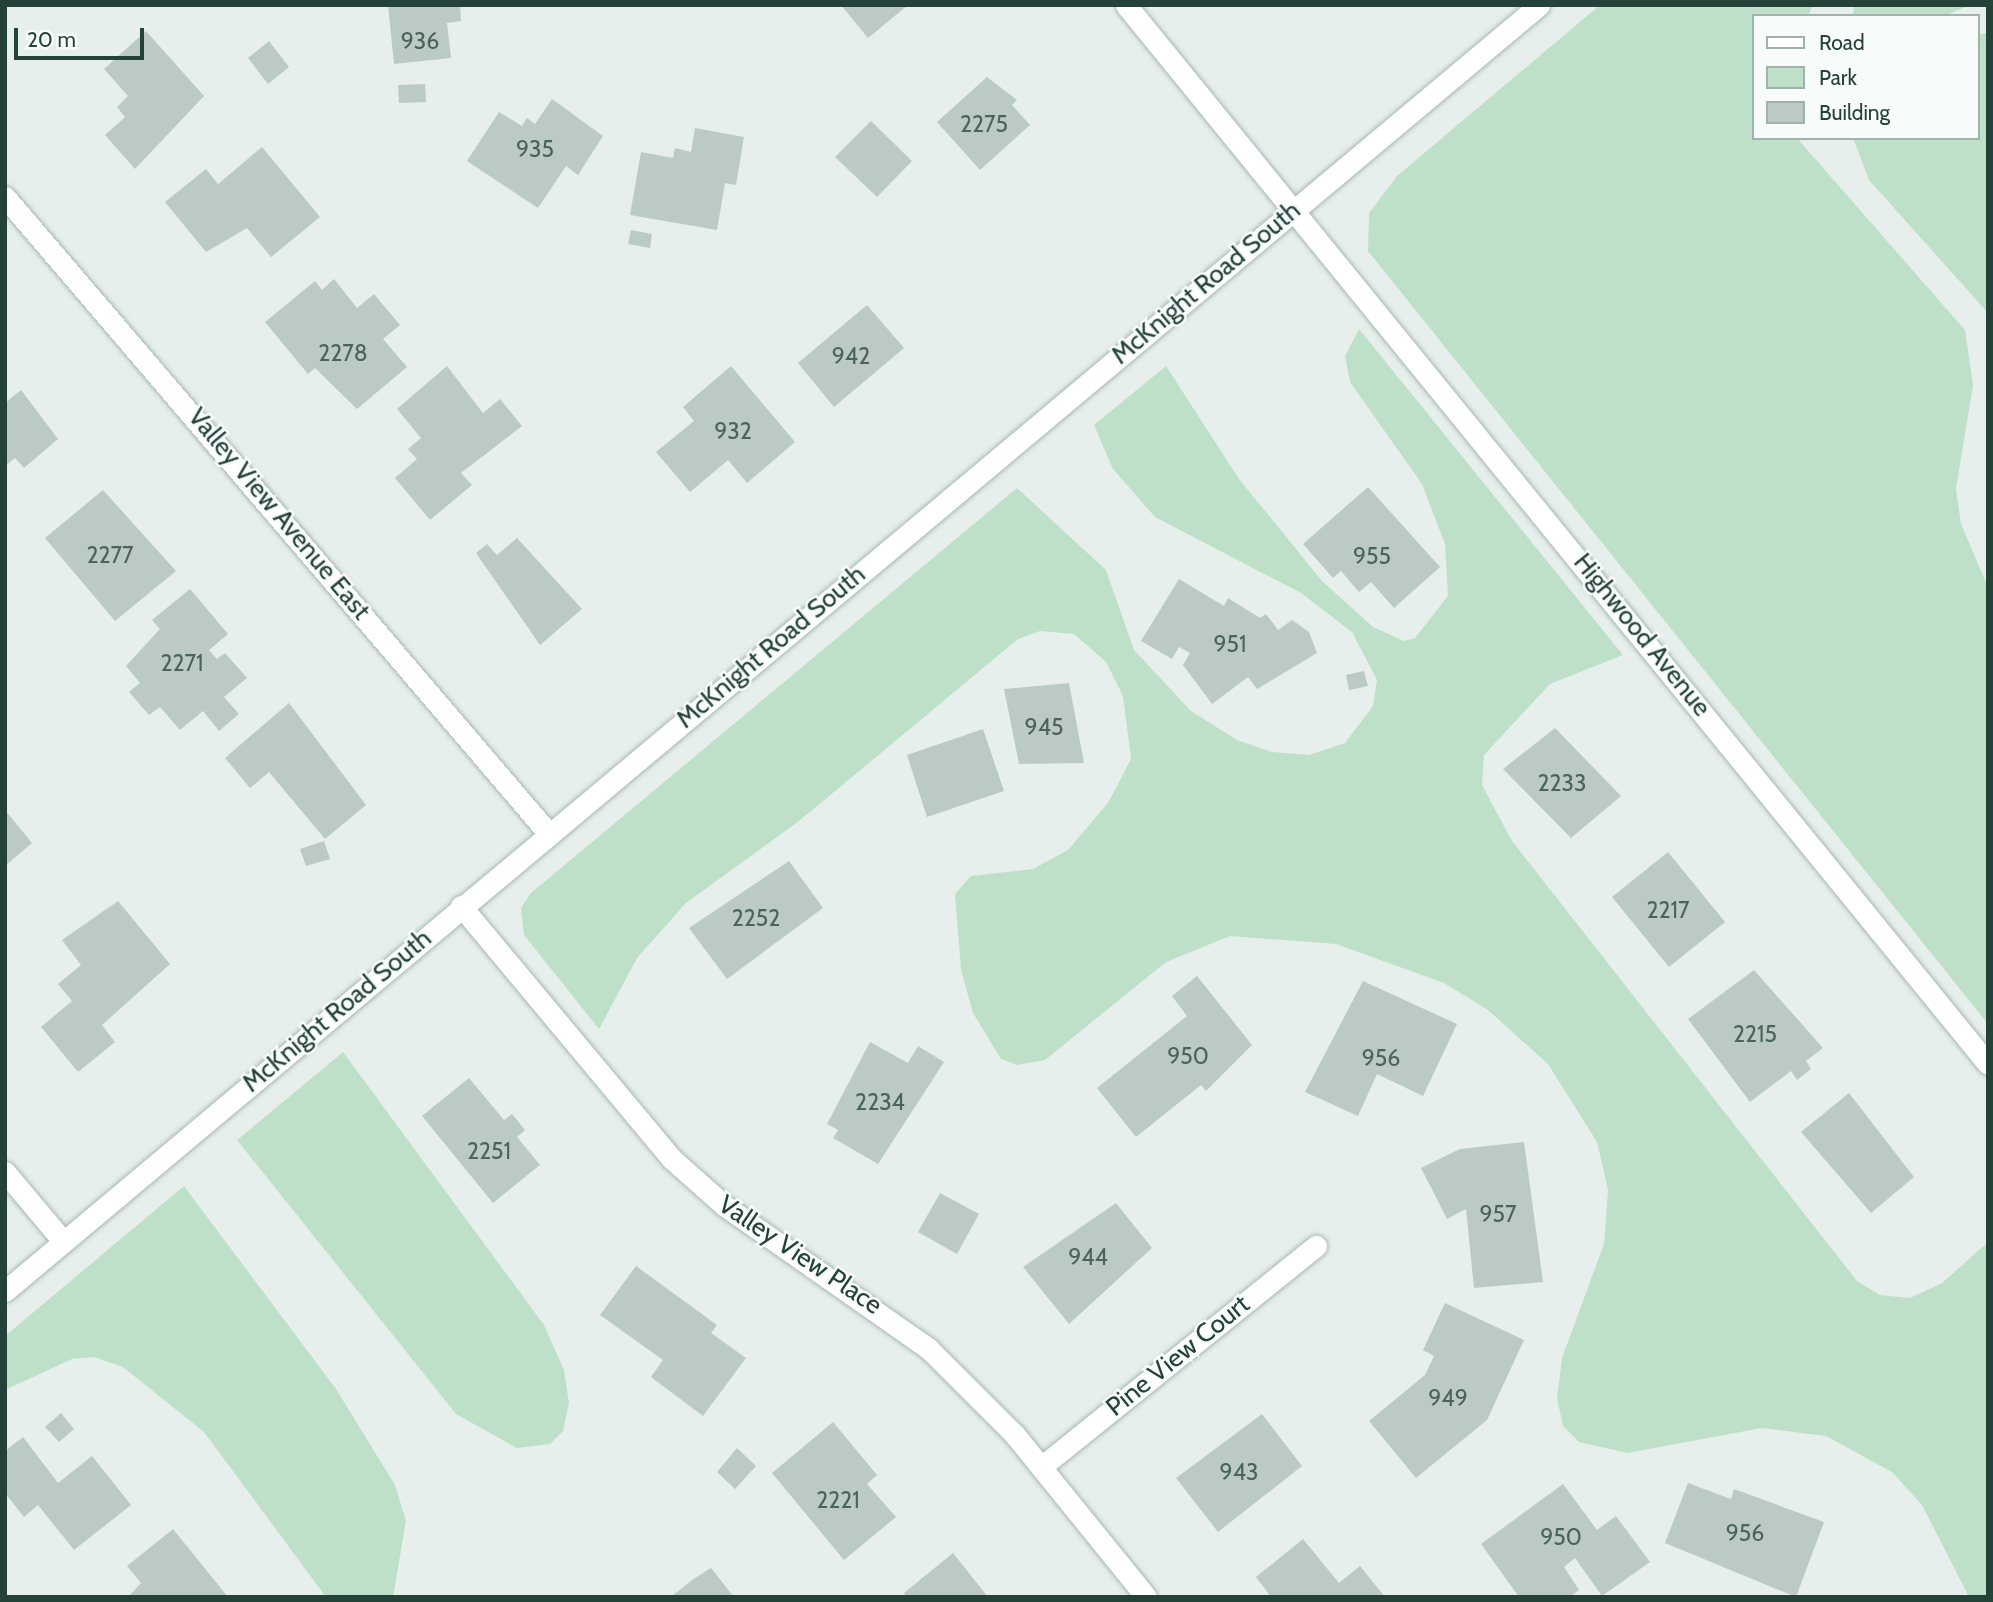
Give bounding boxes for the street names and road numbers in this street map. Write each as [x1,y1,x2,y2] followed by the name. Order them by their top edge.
[1105,195,1307,371] street label: McKnight Road South
[181,402,377,626] street label: Valley View Avenue East
[1567,547,1717,723] street label: Highwood Avenue
[670,559,872,735] street label: McKnight Road South
[236,923,438,1099] street label: McKnight Road South
[712,1189,888,1321] street label: Valley View Place
[1100,1289,1256,1423] street label: Pine View Court

